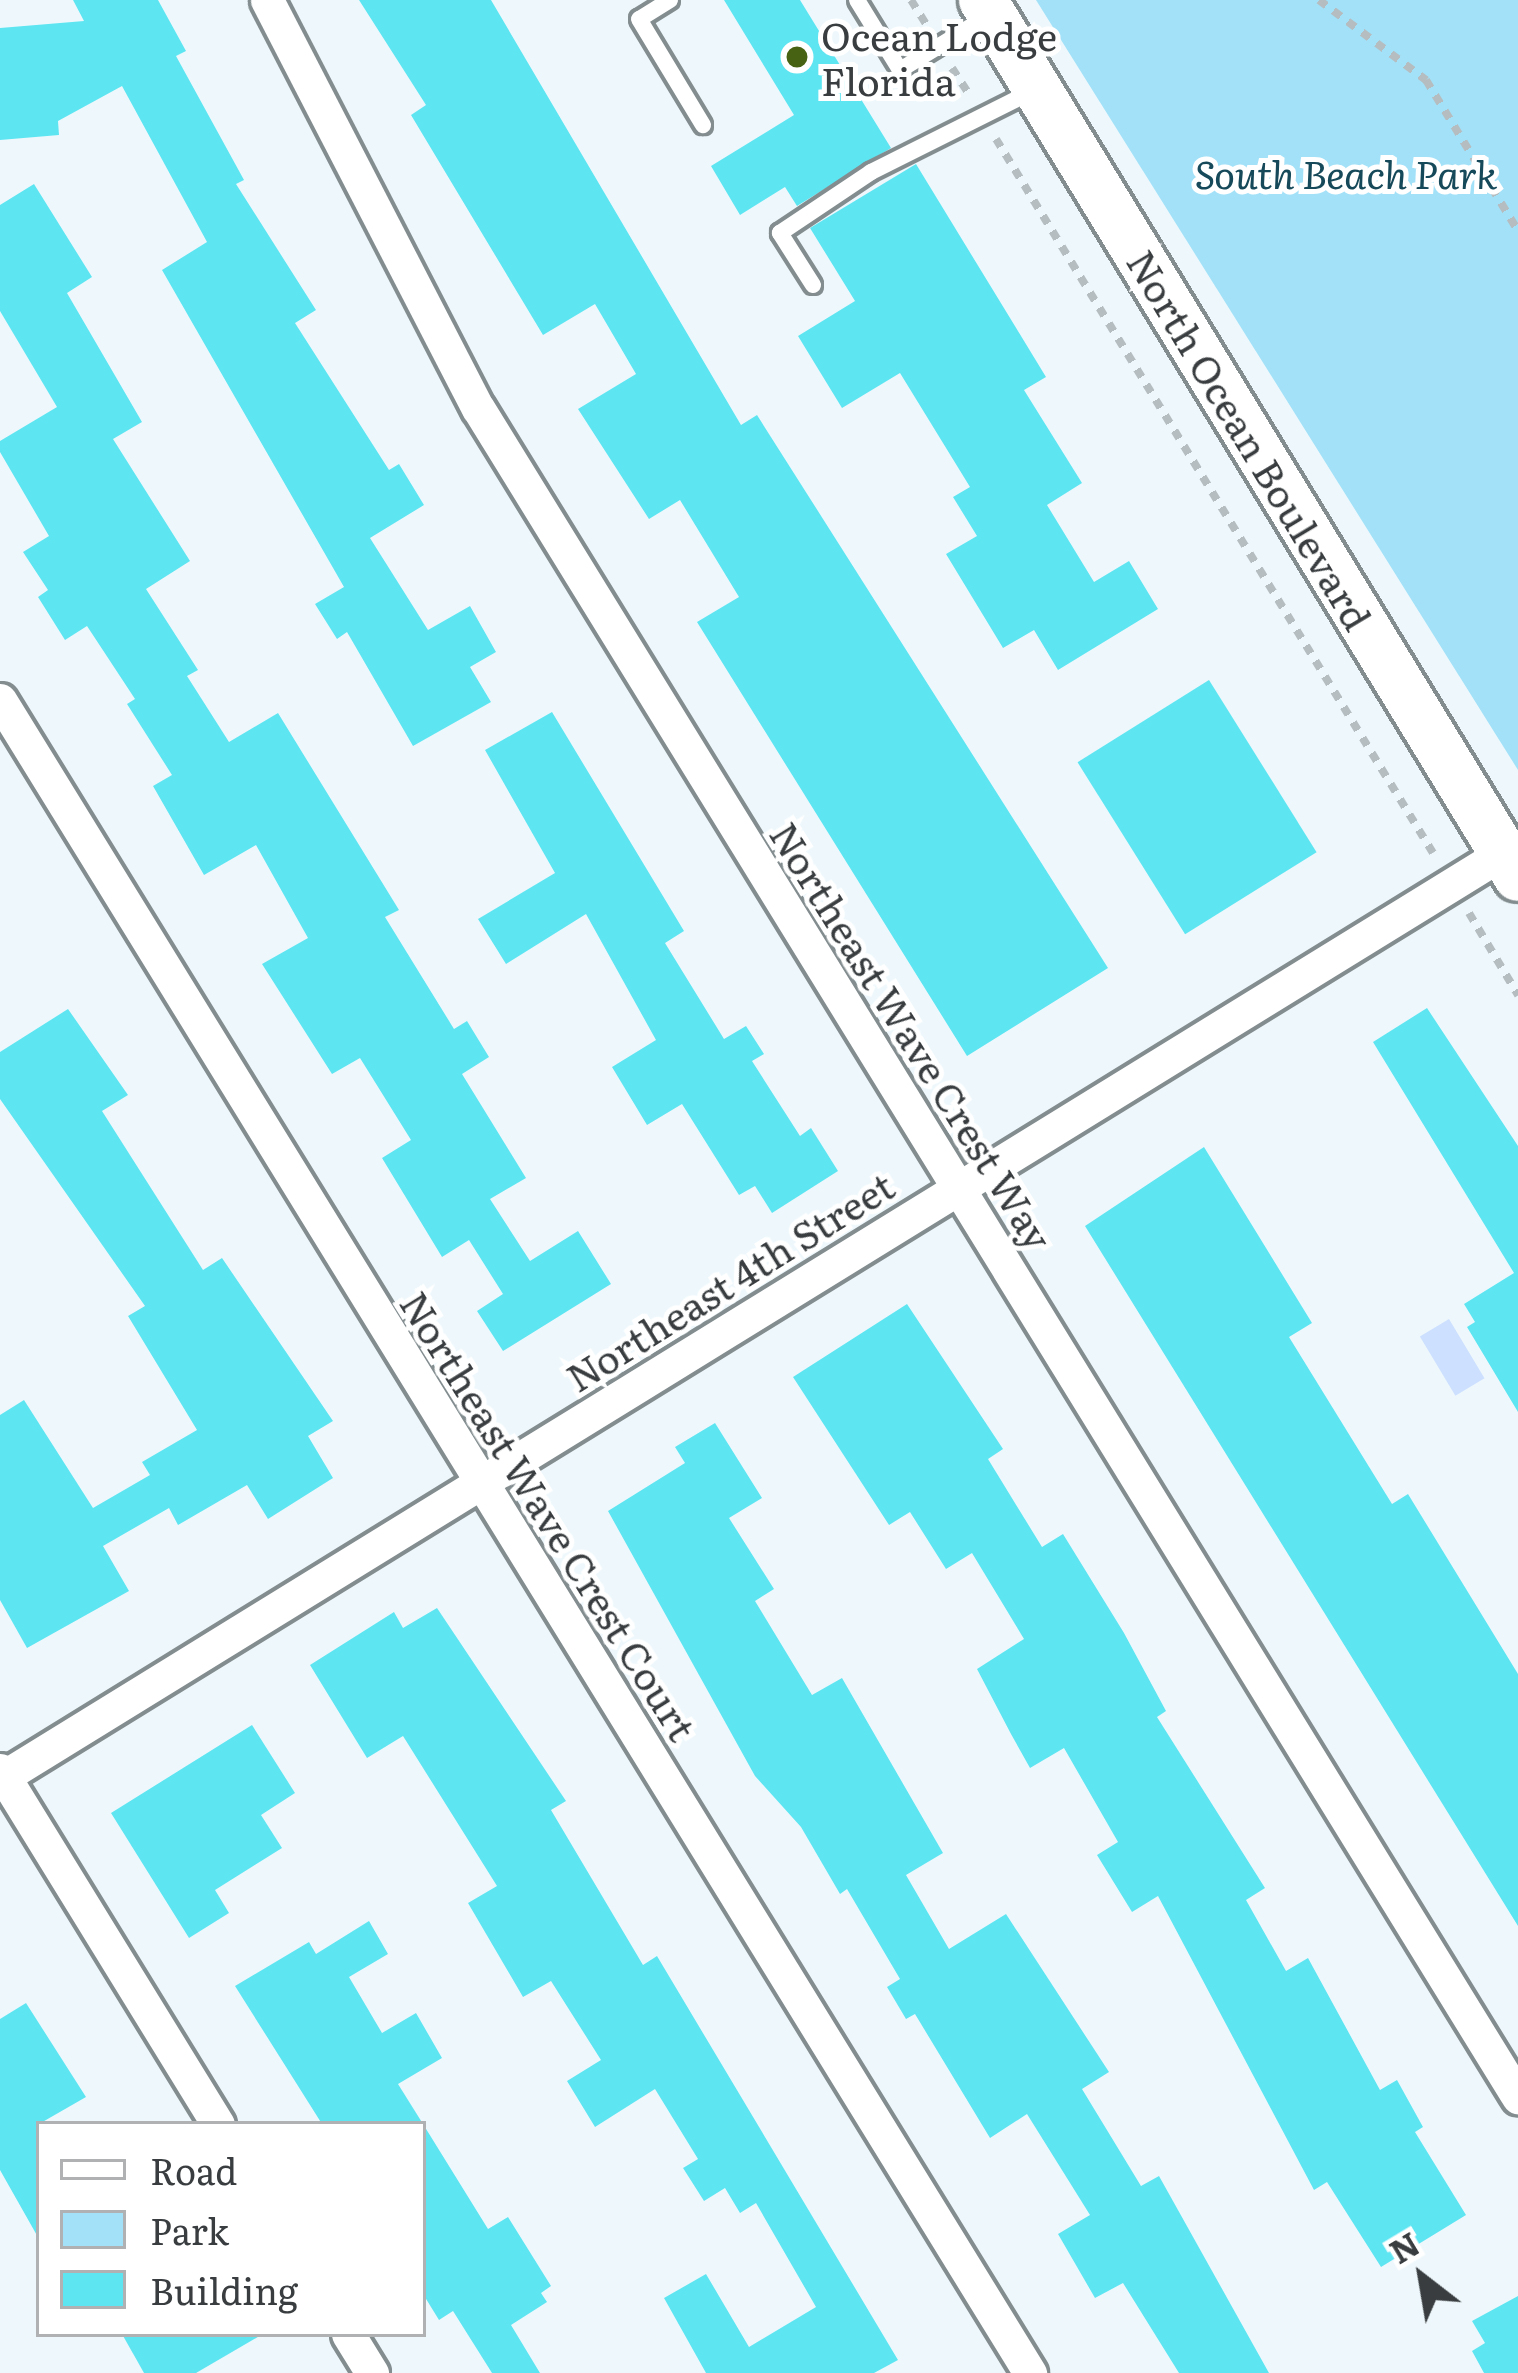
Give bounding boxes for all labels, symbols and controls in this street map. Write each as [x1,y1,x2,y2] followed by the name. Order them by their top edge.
[821,12,1057,103] place label: Ocean Lodge Florida
[784,44,810,70] marker: Ocean Lodge Florida
[1195,149,1497,195] park label: South Beach Park
[1119,241,1383,637] street label: North Ocean Boulevard
[762,813,1064,1257] street label: Northeast Wave Crest Way
[557,1160,901,1400] street label: Northeast 4th Street
[392,1282,708,1748] street label: Northeast Wave Crest Court
[36,2121,426,2337] legend
[150,2143,237,2196] text: Road
[150,2203,229,2256] text: Park
[1362,2217,1482,2337] north arrow
[1379,2218,1428,2274] text: N
[150,2263,298,2316] text: Building

